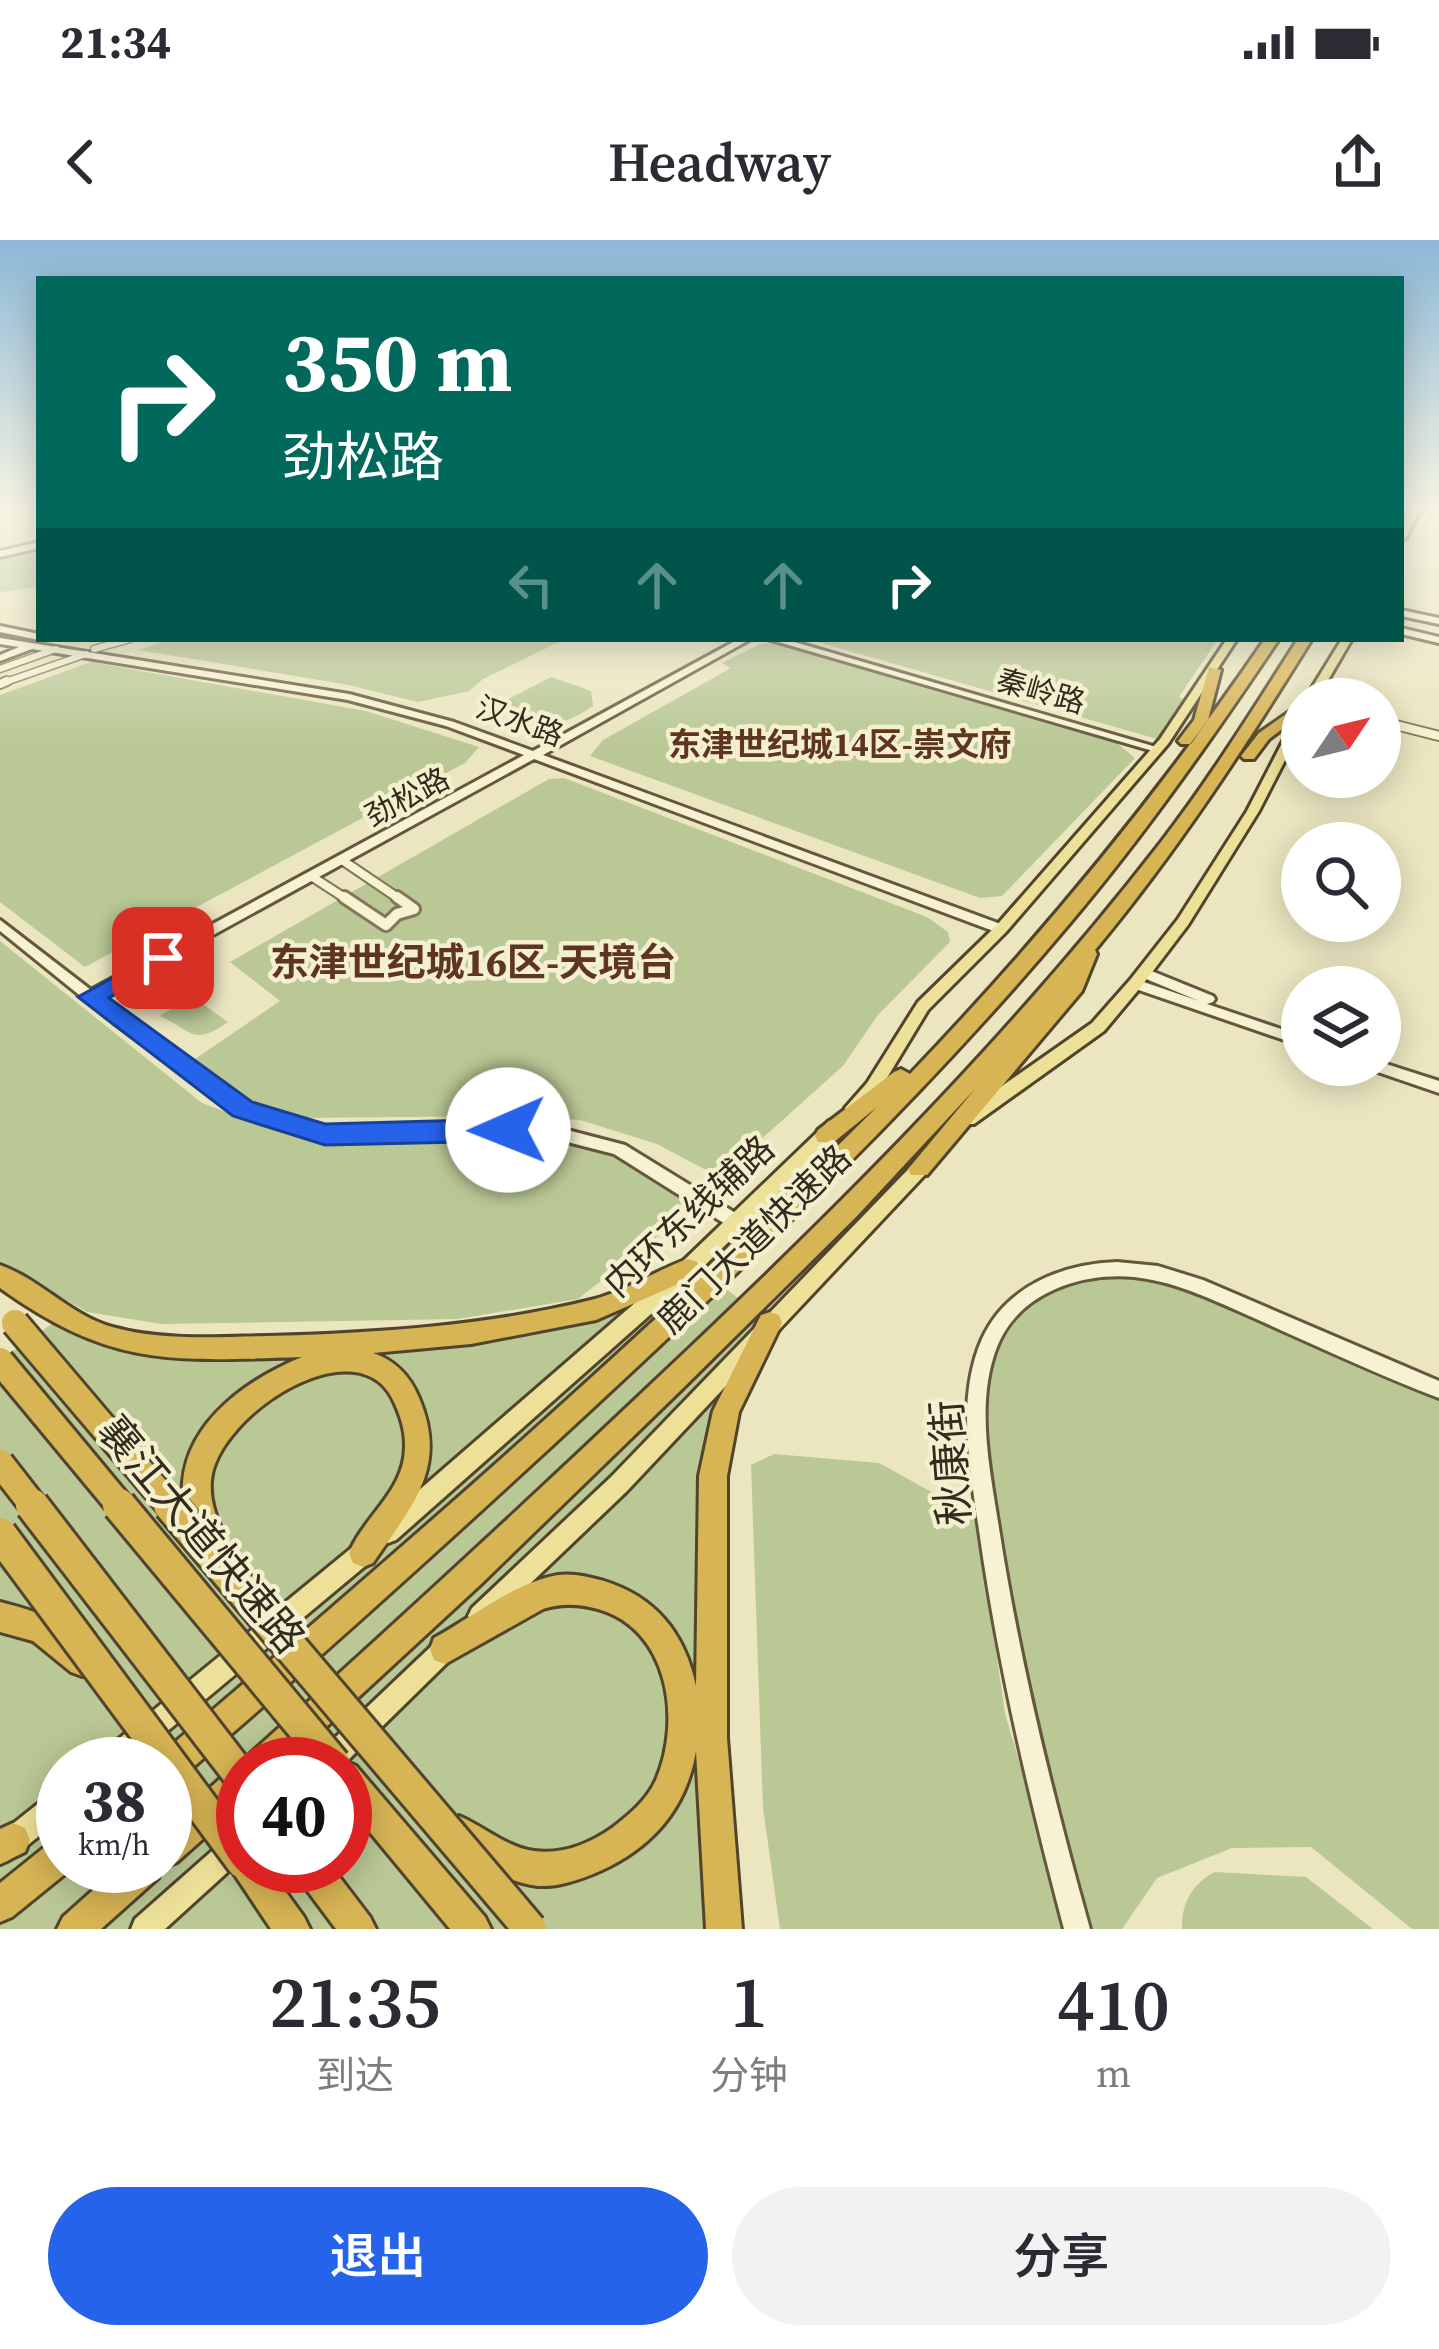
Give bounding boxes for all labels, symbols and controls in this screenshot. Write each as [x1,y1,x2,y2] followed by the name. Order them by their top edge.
[60,11,171,73] text: 21:34
[608,125,831,199] text: Headway
[48,129,114,195] icon: back
[1325,129,1391,195] icon: share
[282,304,513,419] text: 350 m
[84,324,240,480] icon: right
[282,420,444,494] text: 劲松路
[498,552,564,618] icon: left
[624,552,690,618] icon: ahead
[750,552,816,618] icon: ahead
[876,552,942,618] icon: right
[992,659,1090,723] street label: 秦岭路
[1281,678,1401,798] north arrow
[1281,678,1401,1086] map controls
[471,686,569,756] street label: 汉水路
[668,722,1012,767] district label: 东津世纪城14区-崇文府
[358,758,456,836] street label: 劲松路
[1281,822,1401,942] button: search
[112,907,214,1009] pin
[130,925,196,991] icon: arrive
[270,936,676,989] district label: 东津世纪城16区-天境台
[1281,966,1401,1086] button: layers
[445,1067,571,1193] position arrow
[593,1124,785,1308] street label: 内环东线辅路
[646,1134,862,1344] street label: 鹿门大道快速路
[917,1398,983,1528] street label: 秋康街
[85,1403,319,1665] street label: 襄江大道快速路
[216,1737,372,1893] speed limit sign: 40
[81,1759,147,1841] text: 38
[78,1824,150,1865] text: km/h
[269,1952,441,2051] text: 21:35
[730,1952,768,2051] text: 1
[1057,1955,1170,2054] text: 410
[1096,2047,1131,2100] text: m
[316,2049,394,2102] text: 到达
[710,2049,788,2102] text: 分钟
[48,2187,708,2325] button: 退出
[732,2187,1391,2325] button: 分享

